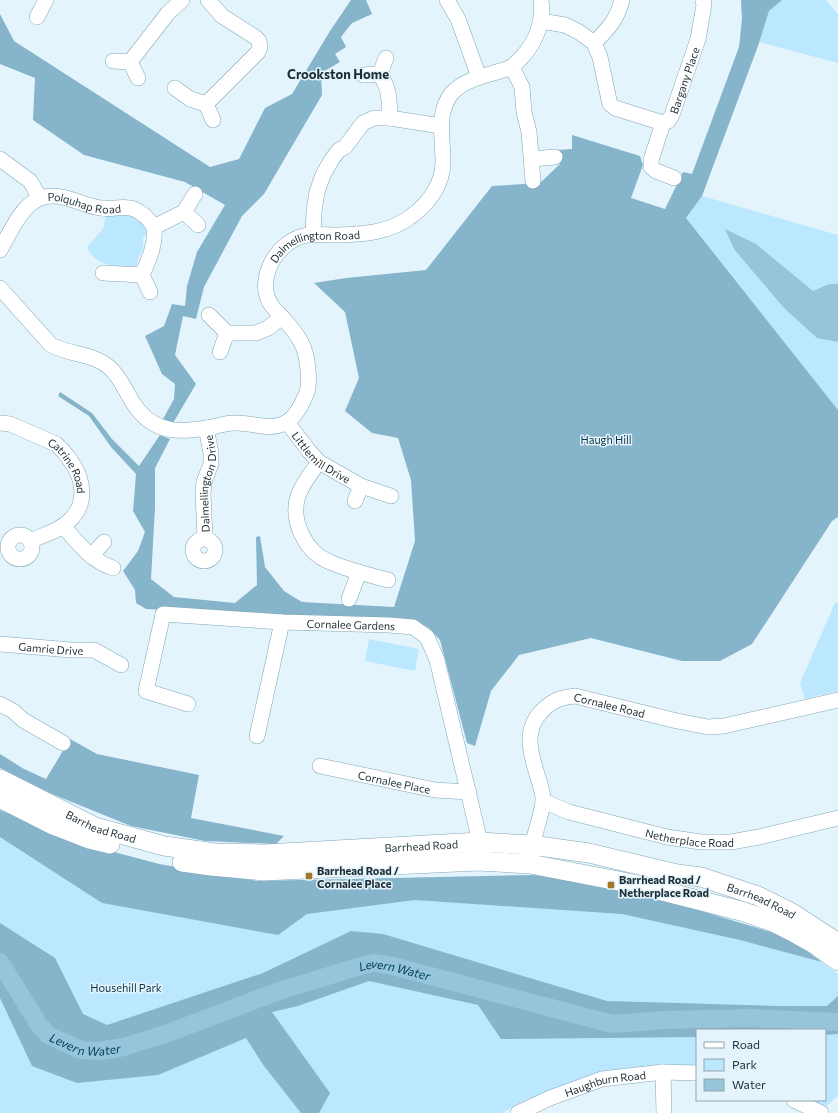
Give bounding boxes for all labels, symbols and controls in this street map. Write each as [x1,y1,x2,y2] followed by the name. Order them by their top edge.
[666,45,701,115] street label: Bargany Place
[287,66,389,82] district label: Crookston Home
[47,189,121,215] street label: Polquhap Road
[267,227,360,265] street label: Dalmellington Road
[290,429,353,485] street label: Littlemill Drive
[580,433,632,446] park label: Haugh Hill
[196,434,218,533] street label: Dalmellington Drive
[46,435,89,494] street label: Catrine Road
[306,616,396,632] street label: Cornalee Gardens
[18,639,84,657] street label: Gamrie Drive
[573,689,646,719] street label: Cornalee Road
[357,768,432,795] street label: Cornalee Place
[64,807,138,845] street label: Barrhead Road
[644,825,734,849] street label: Netherplace Road
[384,837,458,854] street label: Barrhead Road
[317,864,399,890] place label: Barrhead Road / Cornalee Place
[304,871,314,881] marker: Barrhead Road / Cornalee Place
[619,873,709,899] place label: Barrhead Road / Netherplace Road
[606,880,616,890] marker: Barrhead Road / Netherplace Road
[726,880,799,920] street label: Barrhead Road
[357,956,433,983] water label: Levern Water
[90,981,162,994] park label: Househill Park
[696,1029,826,1101] legend
[48,1030,123,1058] water label: Levern Water
[732,1037,760,1051] text: Road
[732,1057,758,1071] text: Park
[563,1068,647,1099] street label: Haughburn Road
[732,1077,766,1091] text: Water

